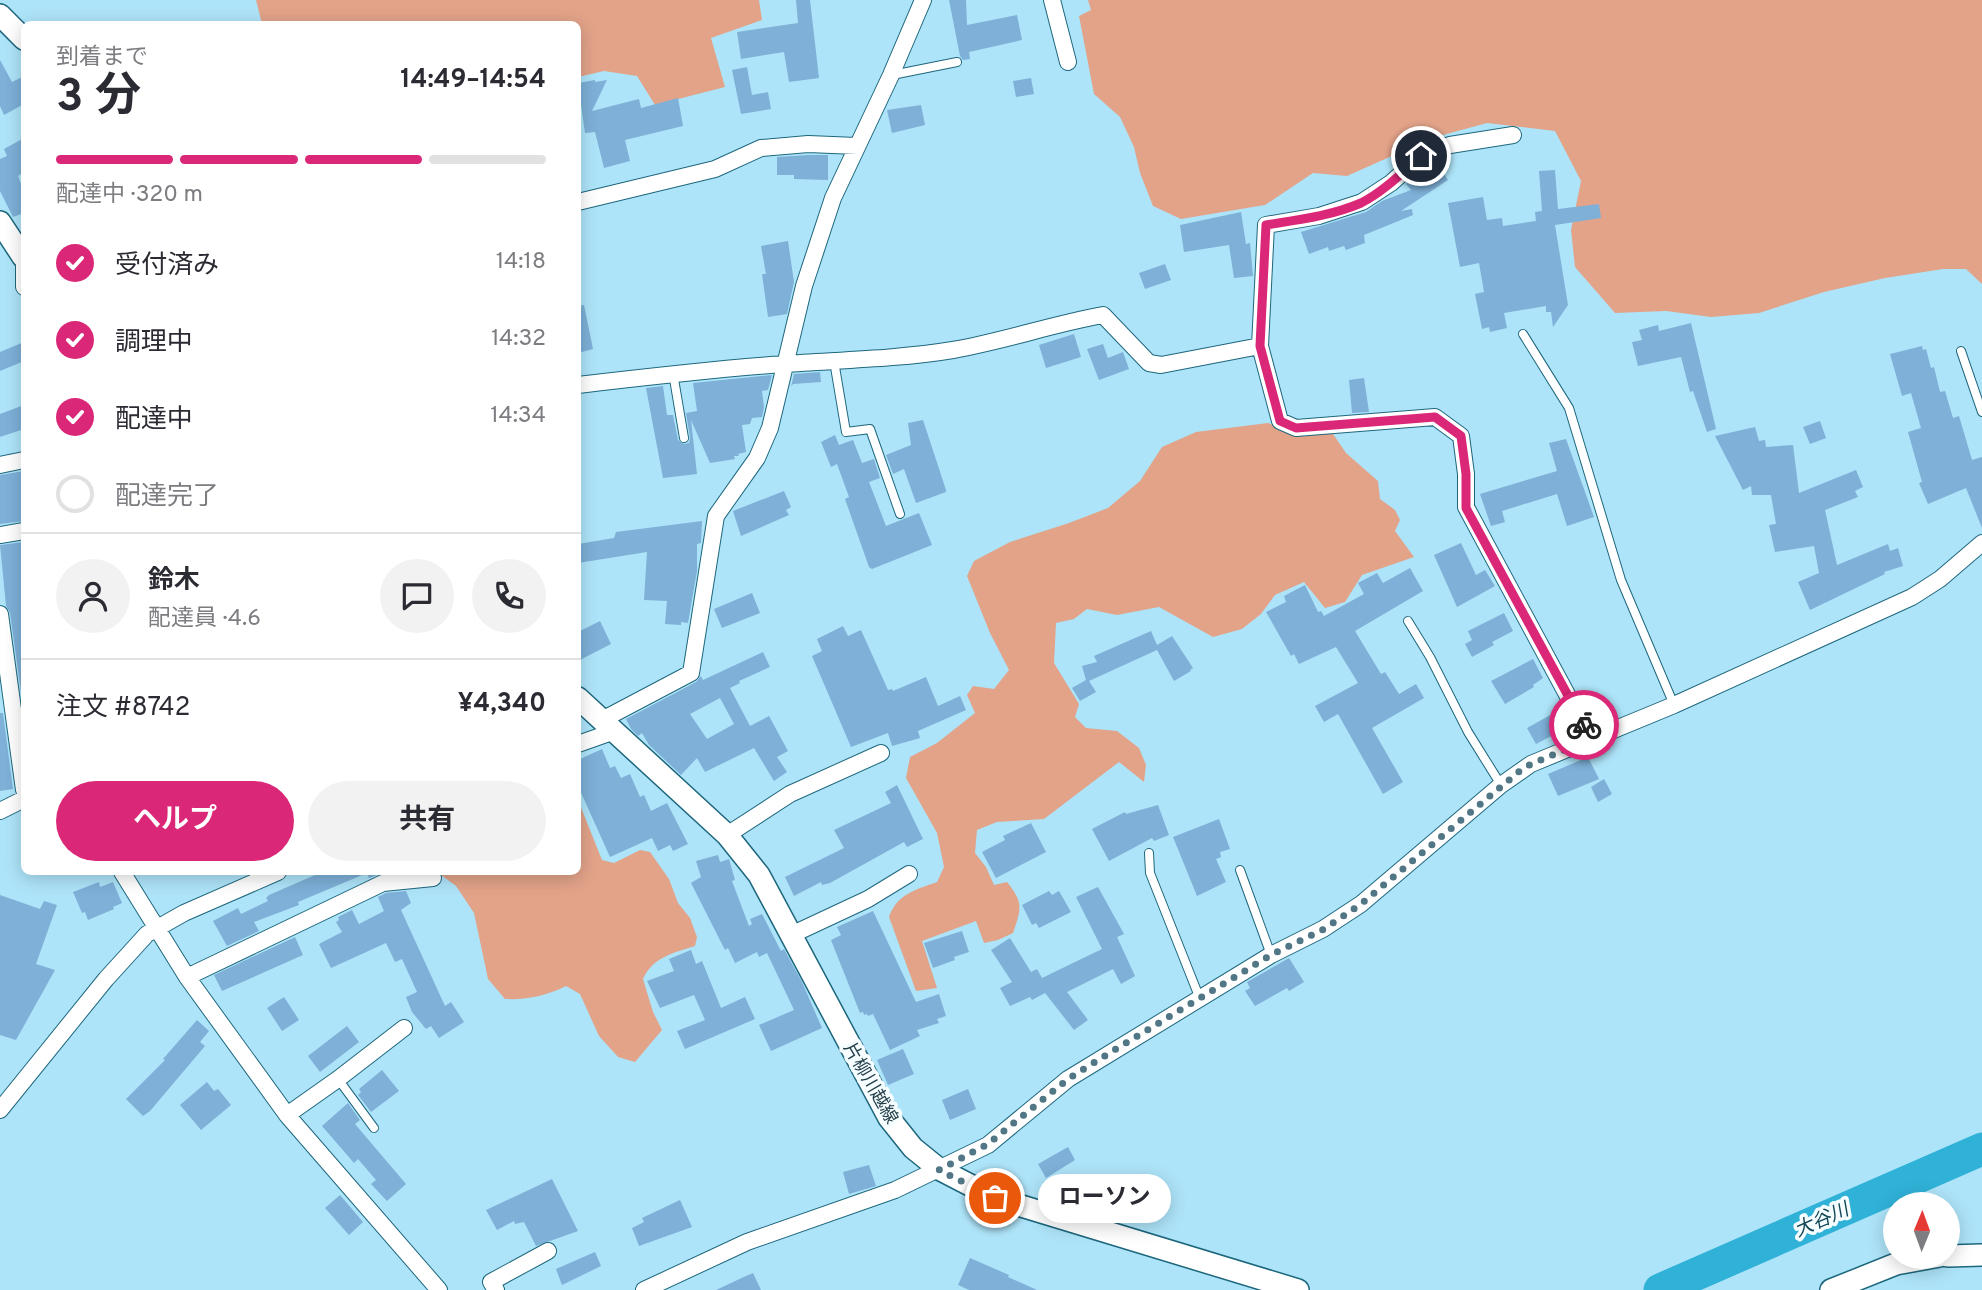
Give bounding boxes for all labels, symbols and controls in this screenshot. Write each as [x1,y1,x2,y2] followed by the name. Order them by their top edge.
[56,44,148,73] text: 到着まで
[400,64,546,97] text: 14:49–14:54
[56,69,141,128] text: 3 分
[1391,126,1451,186] pin
[1402,137,1440,175] icon: home
[56,181,203,210] text: 配達中 · 320 m
[56,244,94,282] icon: check
[496,248,546,277] text: 14:18
[115,250,219,283] text: 受付済み
[56,321,94,359] icon: check
[491,325,546,354] text: 14:32
[115,327,193,360] text: 調理中
[56,398,94,436] icon: check
[490,402,546,431] text: 14:34
[115,404,193,437] text: 配達中
[115,481,219,514] text: 配達完了
[56,559,130,633] button: person
[380,559,454,633] button: chat
[472,559,546,633] button: phone
[148,565,200,598] text: 鈴木
[148,605,261,634] text: 配達員 · 4.6
[458,688,546,721] text: ¥4,340
[1549,690,1619,760] courier
[56,692,191,725] text: 注文 #8742
[1565,706,1603,744] icon: bike
[56,781,294,861] button: ヘルプ
[308,781,546,861] button: 共有
[837,1039,902,1128] street label: 片柳川越線
[965,1168,1025,1228] pin
[1037,1174,1170,1222] callout: ローソン
[976,1179,1014,1217] icon: bag
[1059,1184,1151,1213] text: ローソン
[1883,1192,1960,1269] north arrow
[1883,1192,1960,1269] map controls
[1791,1197,1855,1243] water label: 大谷川

